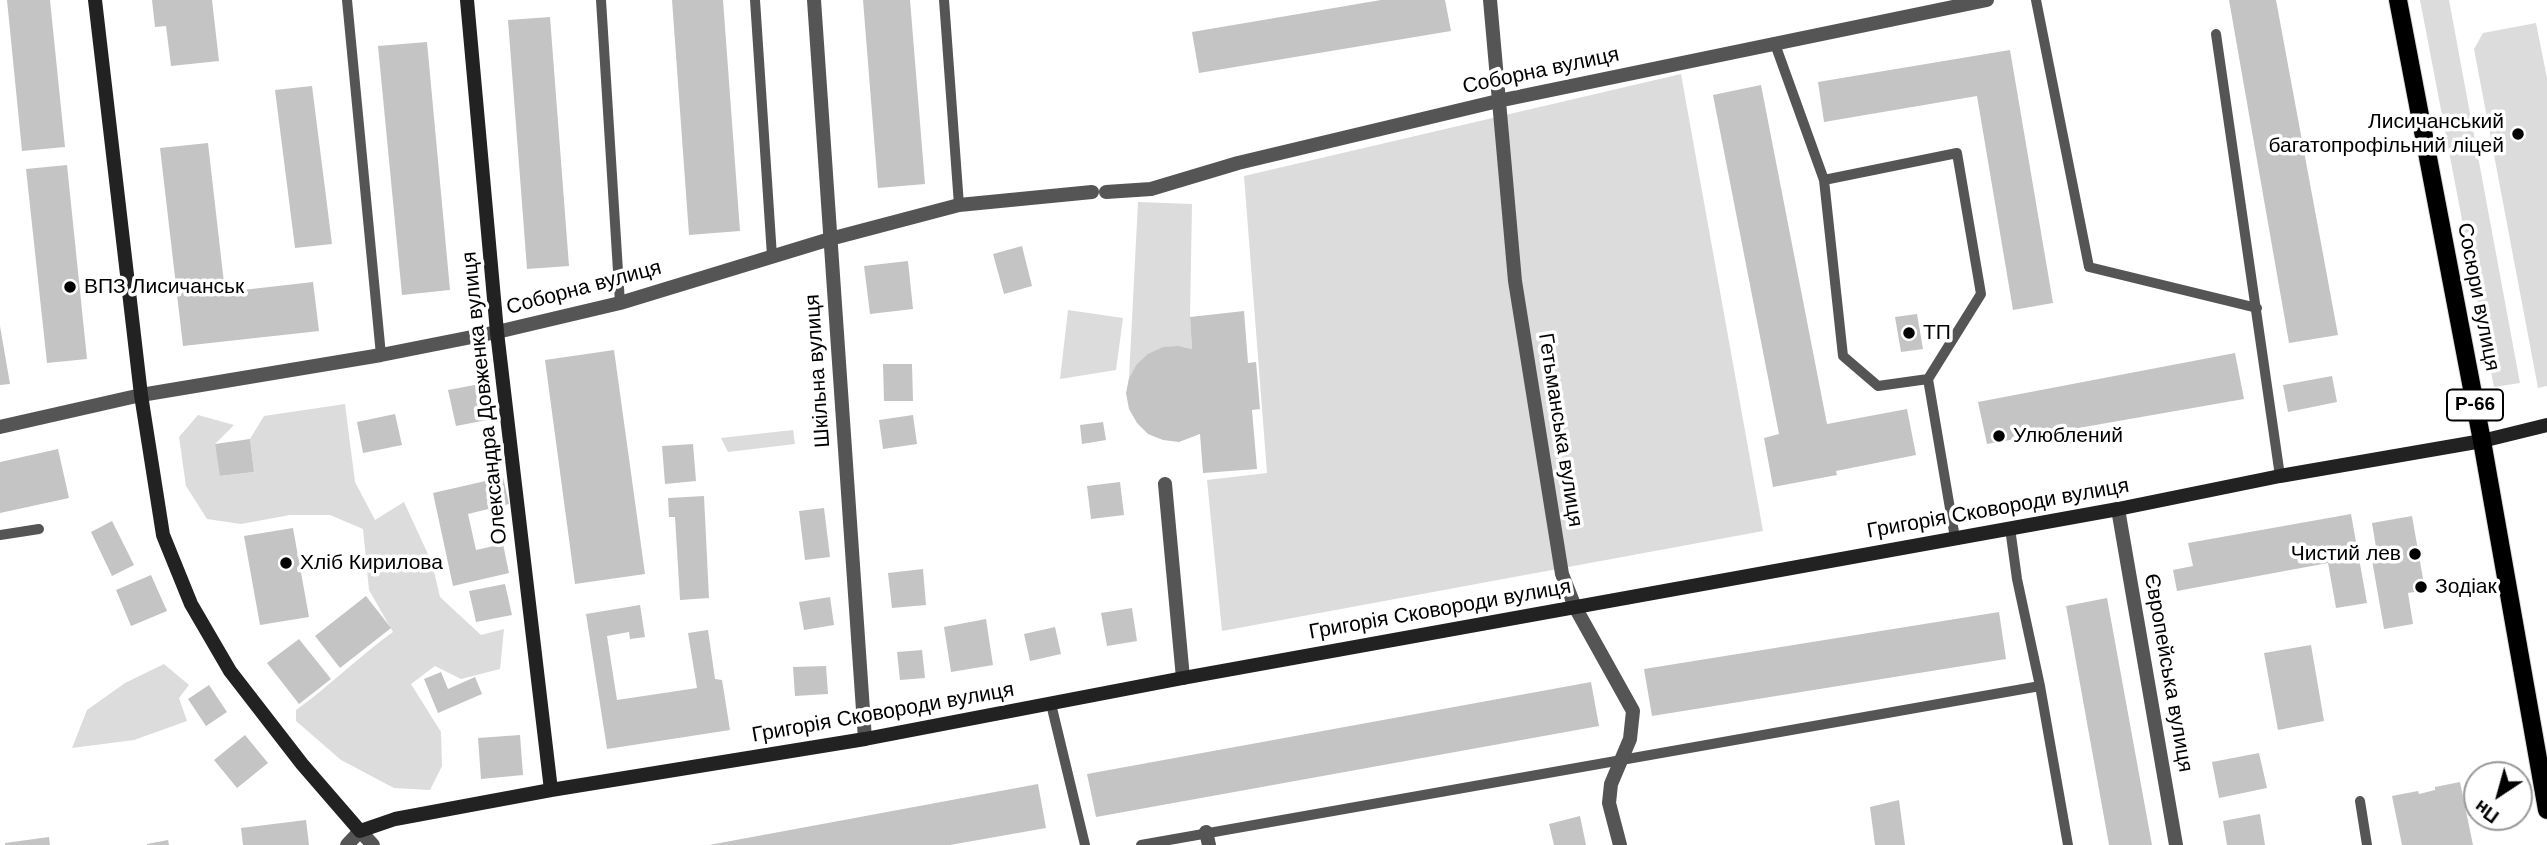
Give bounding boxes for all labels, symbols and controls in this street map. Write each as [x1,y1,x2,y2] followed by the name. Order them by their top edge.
[1460,42,1622,100] street label: Соборна вулиця
[2268,109,2504,159] place label: Лисичанський багатопрофільний ліцей
[2510,126,2526,142] marker: Лисичанський багатопрофільний ліцей
[2451,221,2505,373] street label: Сосюри вулиця
[457,250,513,546] street label: Олександра Довженка вулиця
[504,255,664,321] street label: Соборна вулиця
[84,274,244,300] place label: ВПЗ Лисичанськ
[62,279,78,295] marker: ВПЗ Лисичанськ
[800,294,836,448] street label: Шкільна вулиця
[1923,320,1951,346] place label: ТП
[1901,325,1917,341] marker: ТП
[1532,331,1588,529] street label: Гетьманська вулиця
[2447,390,2503,420] road number: Р-66
[2013,423,2123,449] place label: Улюблений
[1991,428,2007,444] marker: Улюблений
[1865,474,2131,544] street label: Григорія Сковороди вулиця
[2291,541,2401,567] place label: Чистий лев
[2407,546,2423,562] marker: Чистий лев
[300,550,443,576] place label: Хліб Кирилова
[278,555,294,571] marker: Хліб Кирилова
[2138,572,2198,774] street label: Європейська вулиця
[2435,574,2497,600] place label: Зодіак
[1307,575,1573,645] street label: Григорія Сковороди вулиця
[2413,579,2429,595] marker: Зодіак
[750,678,1016,748] street label: Григорія Сковороди вулиця
[2463,761,2533,831] north arrow
[2470,796,2503,828] text: Пн

